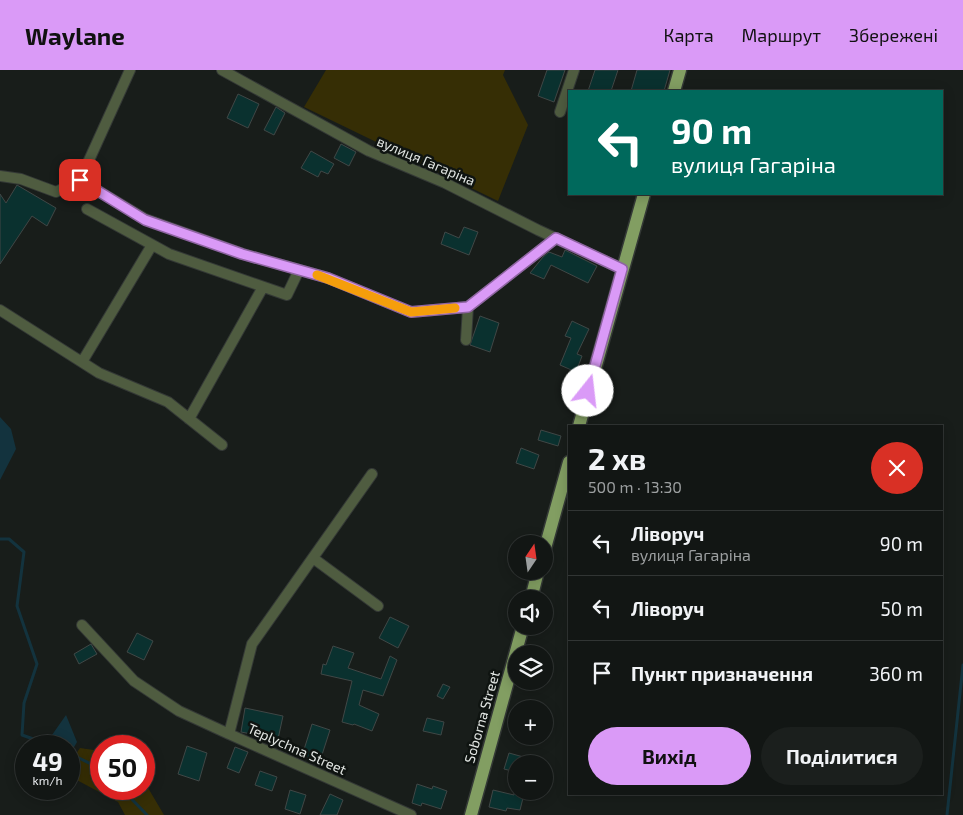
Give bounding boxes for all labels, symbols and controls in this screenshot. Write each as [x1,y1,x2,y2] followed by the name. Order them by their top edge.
[25,21,125,50] text: Waylane
[664,24,714,46] text: Карта
[742,24,821,46] text: Маршрут
[849,24,938,46] text: Збережені
[671,109,752,151] text: 90 m
[588,110,653,175] icon: left
[375,132,478,189] street label: вулиця Гагаріна
[671,151,836,177] text: вулиця Гагаріна
[59,159,101,201] pin
[66,166,94,194] icon: arrive
[561,364,613,416] position arrow
[588,440,646,476] text: 2 хв
[871,442,923,494] button: close
[588,477,682,496] text: 500 m · 13:30
[631,522,704,545] text: Ліворуч
[588,529,616,557] icon: left
[880,532,923,555] text: 90 m
[508,535,552,580] north arrow
[508,535,553,800] map controls
[631,545,751,564] text: вулиця Гагаріна
[508,590,553,635] button: sound
[588,594,616,622] icon: left
[631,597,704,620] text: Ліворуч
[880,597,923,620] text: 50 m
[508,645,553,690] button: layers
[588,659,616,687] icon: arrive
[631,662,813,685] text: Пункт призначення
[869,662,923,685] text: 360 m
[460,669,503,765] street label: Soborna Street
[508,700,553,745] button: +
[245,719,349,778] street label: Teplychna Street
[588,727,751,785] button: Вихід
[761,727,923,785] button: Поділитися
[90,735,155,800] speed limit sign: 50
[32,746,63,776] text: 49
[508,755,553,800] button: −
[33,773,62,787] text: km/h

